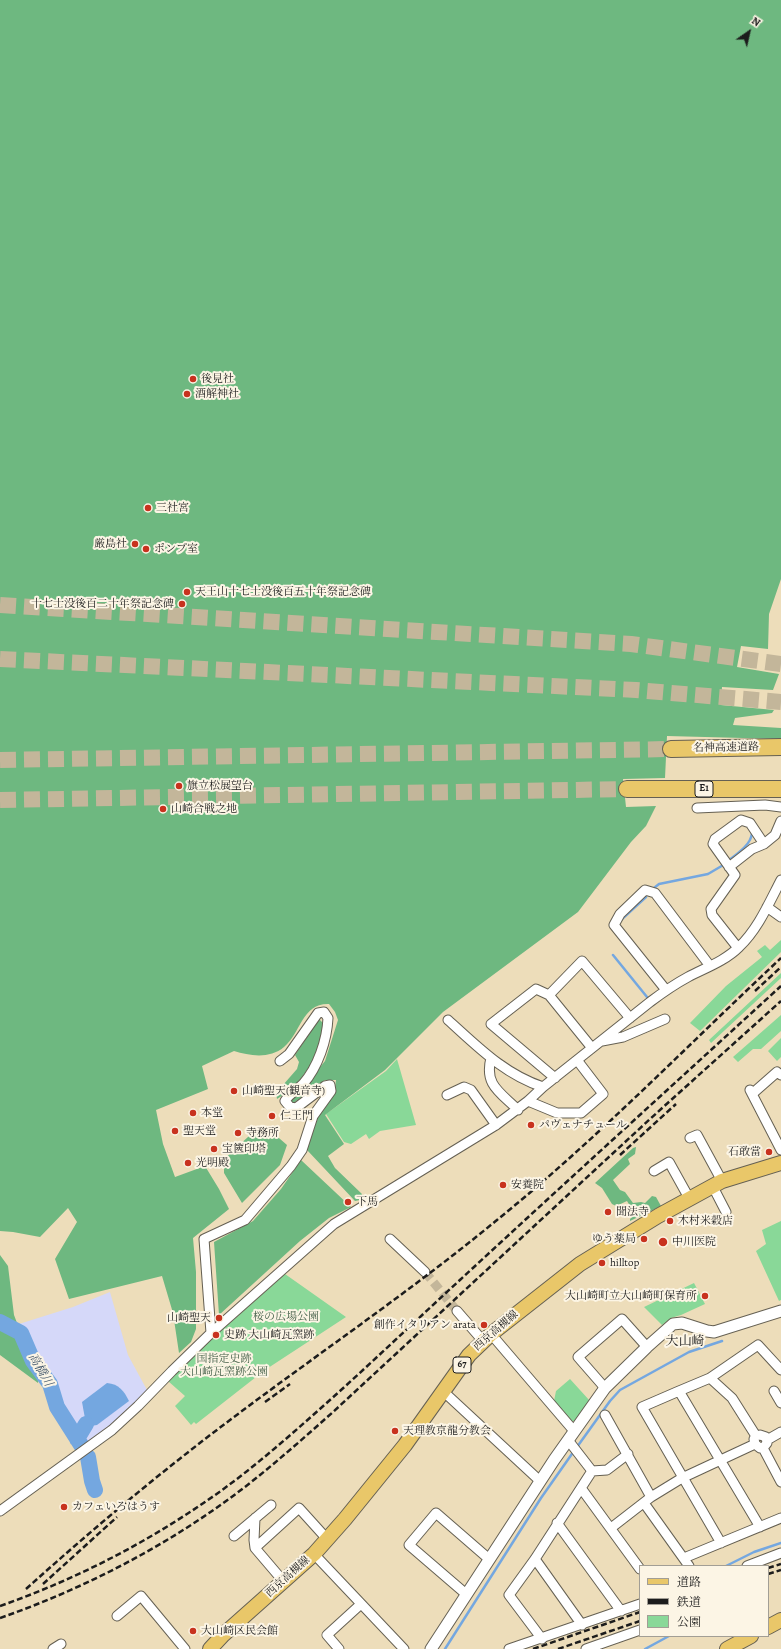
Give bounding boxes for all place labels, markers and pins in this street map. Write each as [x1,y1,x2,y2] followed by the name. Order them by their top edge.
[201,372,234,386] place label: 後見社
[188,374,198,384] marker: 後見社
[195,387,239,401] place label: 酒解神社
[182,389,192,399] marker: 酒解神社
[156,501,189,515] place label: 三社宮
[143,503,153,513] marker: 三社宮
[94,537,127,551] place label: 厳島社
[130,539,140,549] marker: 厳島社
[154,542,198,556] place label: ポンプ室
[141,544,151,554] marker: ポンプ室
[195,585,371,599] place label: 天王山十七士没後百五十年祭記念碑
[182,587,192,597] marker: 天王山十七士没後百五十年祭記念碑
[31,597,174,611] place label: 十七士没後百二十年祭記念碑
[177,599,187,609] marker: 十七士没後百二十年祭記念碑
[187,779,253,793] place label: 旗立松展望台
[174,781,184,791] marker: 旗立松展望台
[171,802,237,816] place label: 山崎合戦之地
[158,804,168,814] marker: 山崎合戦之地
[242,1084,325,1098] place label: 山崎聖天(観音寺)
[229,1086,239,1096] marker: 山崎聖天(観音寺)
[201,1106,223,1120] place label: 本堂
[188,1108,198,1118] marker: 本堂
[280,1109,313,1123] place label: 仁王門
[267,1111,277,1121] marker: 仁王門
[539,1118,627,1132] place label: パヴェナチュール
[526,1120,536,1130] marker: パヴェナチュール
[183,1124,216,1138] place label: 聖天堂
[170,1126,180,1136] marker: 聖天堂
[246,1126,279,1140] place label: 寺務所
[233,1128,243,1138] marker: 寺務所
[222,1142,266,1156] place label: 宝篋印塔
[209,1144,219,1154] marker: 宝篋印塔
[728,1145,761,1159] place label: 石敢當
[764,1147,774,1157] marker: 石敢當
[196,1156,229,1170] place label: 光明殿
[183,1158,193,1168] marker: 光明殿
[511,1178,544,1192] place label: 安養院
[498,1180,508,1190] marker: 安養院
[356,1195,378,1209] place label: 下馬
[343,1197,353,1207] marker: 下馬
[616,1205,649,1219] place label: 聞法寺
[603,1207,613,1217] marker: 聞法寺
[678,1214,733,1228] place label: 木村米穀店
[665,1216,675,1226] marker: 木村米穀店
[592,1232,636,1246] place label: ゆう薬局
[639,1234,649,1244] marker: ゆう薬局
[672,1235,716,1249] place label: 中川医院
[657,1236,669,1248] marker: 中川医院
[610,1256,639,1270] place label: hilltop
[597,1258,607,1268] marker: hilltop
[565,1289,697,1303] place label: 大山崎町立大山崎町保育所
[700,1291,710,1301] marker: 大山崎町立大山崎町保育所
[167,1311,211,1325] place label: 山崎聖天
[214,1313,224,1323] marker: 山崎聖天
[374,1318,476,1332] place label: 創作イタリアン arata
[479,1320,489,1330] marker: 創作イタリアン arata
[224,1328,314,1342] place label: 史跡 大山崎瓦窯跡
[211,1330,221,1340] marker: 史跡 大山崎瓦窯跡
[403,1424,491,1438] place label: 天理教京龍分教会
[390,1426,400,1436] marker: 天理教京龍分教会
[72,1500,160,1514] place label: カフェいろはうす
[59,1502,69,1512] marker: カフェいろはうす
[201,1624,278,1638] place label: 大山崎区民会館
[188,1626,198,1636] marker: 大山崎区民会館

